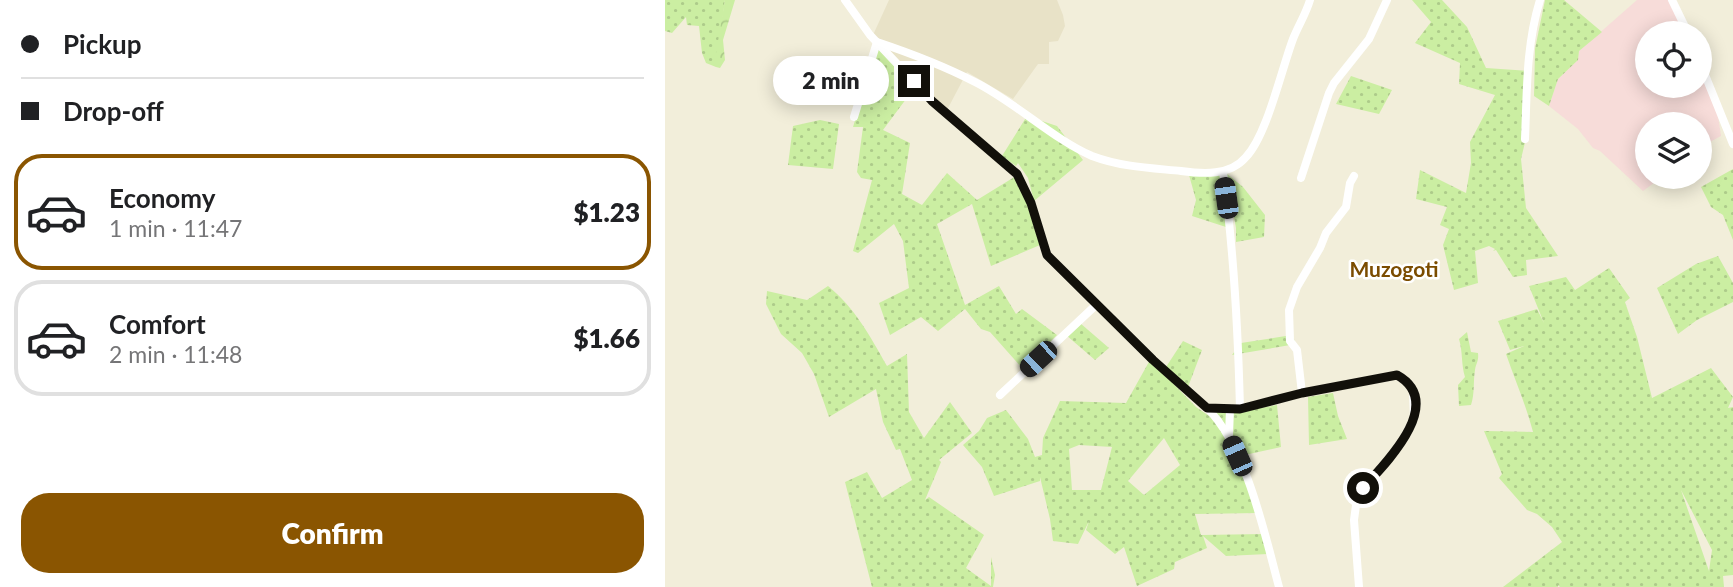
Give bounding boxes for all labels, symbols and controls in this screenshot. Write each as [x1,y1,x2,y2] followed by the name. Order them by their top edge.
[1635,21,1712,189] map controls
[1635,21,1712,98] button: locate
[63,28,142,60] text: Pickup
[774,56,889,106] callout: 2 min
[898,65,930,97] route end
[802,66,860,94] text: 2 min
[63,95,164,127] text: Drop-off
[1635,112,1712,189] button: layers
[1213,176,1240,220] car
[25,181,88,244] icon: car
[109,182,215,214] text: Economy
[573,196,640,228] text: $1.23
[109,214,242,242] text: 1 min · 11:47
[1349,256,1439,281] district label: Muzogoti
[25,307,88,370] icon: car
[109,308,206,340] text: Comfort
[573,322,640,354] text: $1.66
[1016,337,1061,381] car
[109,340,242,368] text: 2 min · 11:48
[1219,433,1256,479] car
[1347,472,1379,504] route start
[21,493,644,573] button: Confirm

